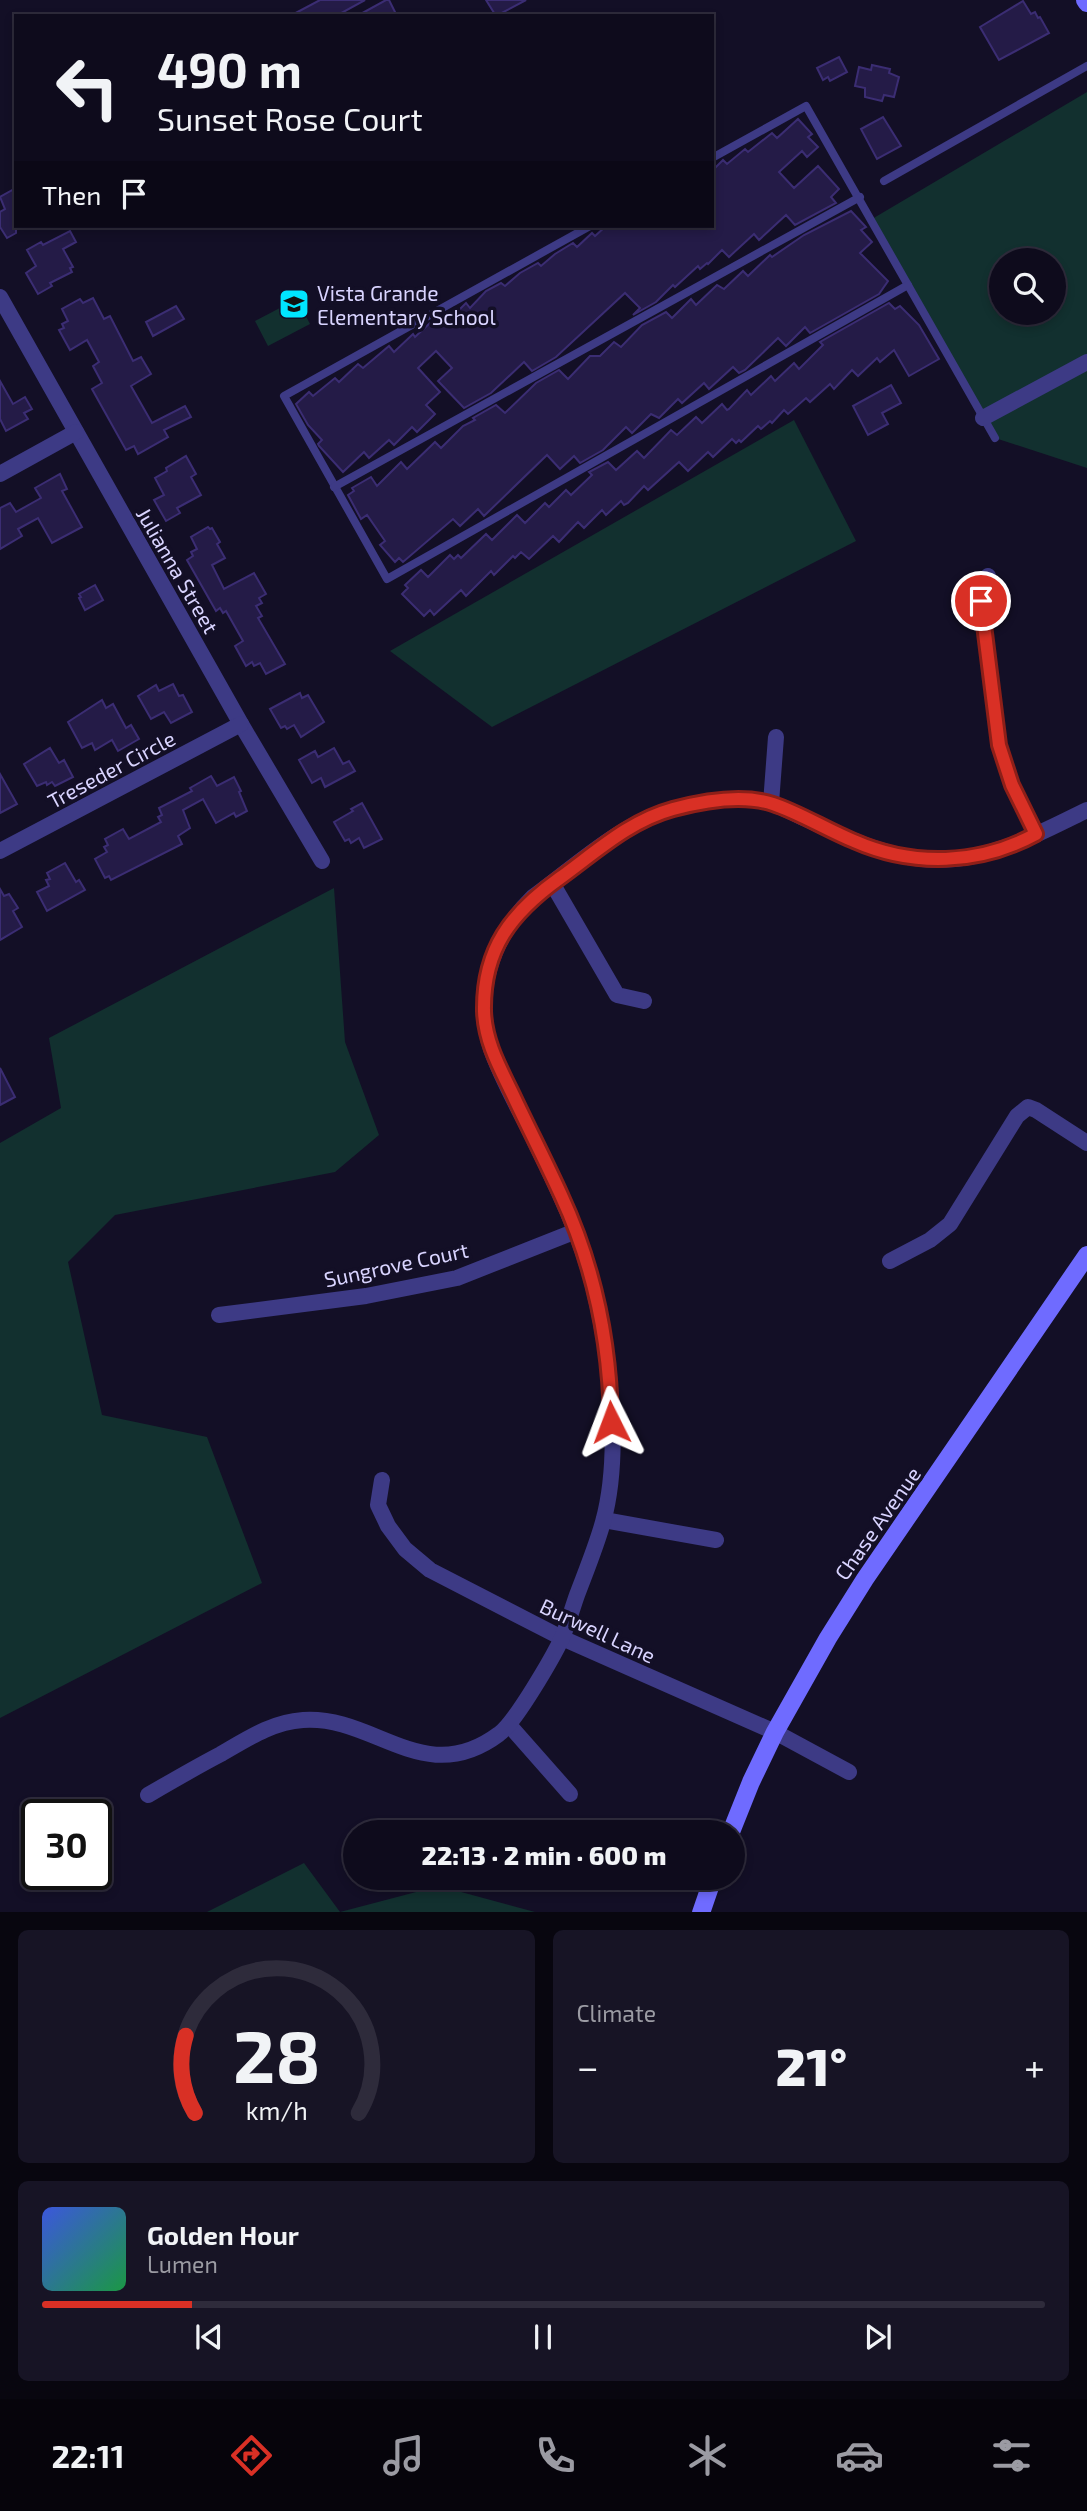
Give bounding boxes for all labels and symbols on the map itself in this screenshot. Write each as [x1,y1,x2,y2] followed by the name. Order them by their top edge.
[317,280,497,329] place label: Vista Grande Elementary School
[277,287,311,321] school or university icon: Vista Grande Elementary School
[132,503,224,637] street label: Julianna Street
[951,571,1011,631] pin
[43,725,179,813] street label: Treseder Circle
[322,1237,470,1291] street label: Sungrove Court
[574,1385,648,1459] position arrow
[829,1462,925,1584] street label: Chase Avenue
[536,1592,660,1668] street label: Burwell Lane
[21,1799,112,1890] speed limit sign: 30

